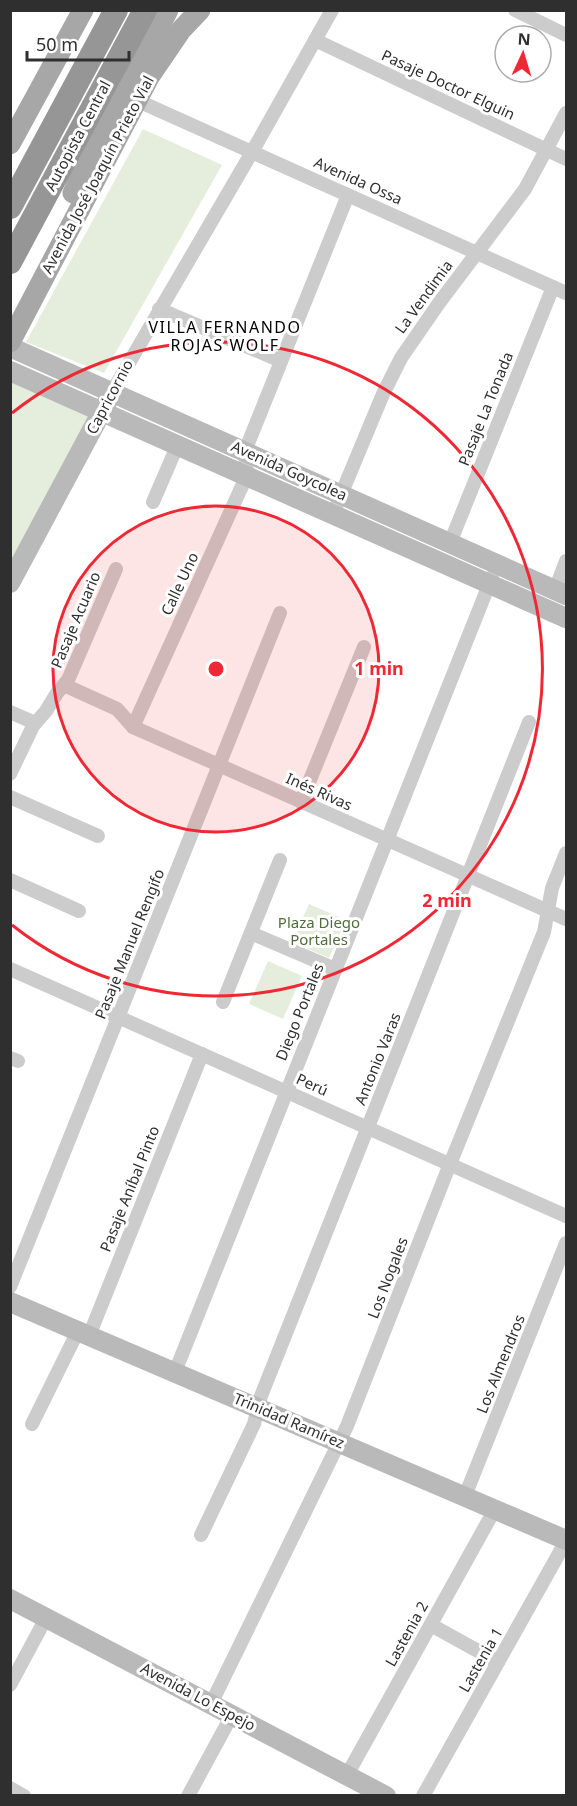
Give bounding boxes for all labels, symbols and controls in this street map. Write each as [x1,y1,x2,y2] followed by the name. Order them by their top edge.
[27,24,129,62] scale bar
[493,24,553,84] north arrow
[517,28,531,50] text: N
[36,32,78,56] text: 50 m
[378,44,518,124] street label: Pasaje Doctor Elguin
[36,72,158,277] street label: Avenida José Joaquín Prieto Vial
[40,77,115,194] street label: Autopista Central
[311,152,406,209] street label: Avenida Ossa
[390,256,457,337] street label: La Vendimia
[148,316,302,356] district label: VILLA FERNANDO ROJAS WOLF
[453,349,517,469] street label: Pasaje La Tonada
[81,356,137,437] street label: Capricornio
[228,436,350,505] street label: Avenida Goycolea
[156,549,202,618] street label: Calle Uno
[46,568,104,671] street label: Pasaje Acuario
[354,656,404,680] text: 1 min
[206,659,226,679] centre of rings
[283,768,356,815] street label: Inés Rivas
[90,865,168,1022] street label: Pasaje Manuel Rengifo
[422,888,472,912] text: 2 min
[278,912,360,949] park label: Plaza Diego Portales
[270,960,328,1063] street label: Diego Portales
[349,1009,405,1108] street label: Antonio Varas
[293,1068,332,1100] street label: Perú
[95,1123,163,1255] street label: Pasaje Aníbal Pinto
[362,1234,412,1321] street label: Los Nogales
[471,1311,529,1416] street label: Los Almendros
[231,1388,348,1452] street label: Trinidad Ramírez
[380,1597,432,1670] street label: Lastenia 2
[454,1624,507,1695] street label: Lastenia 1
[138,1657,259,1735] street label: Avenida Lo Espejo

